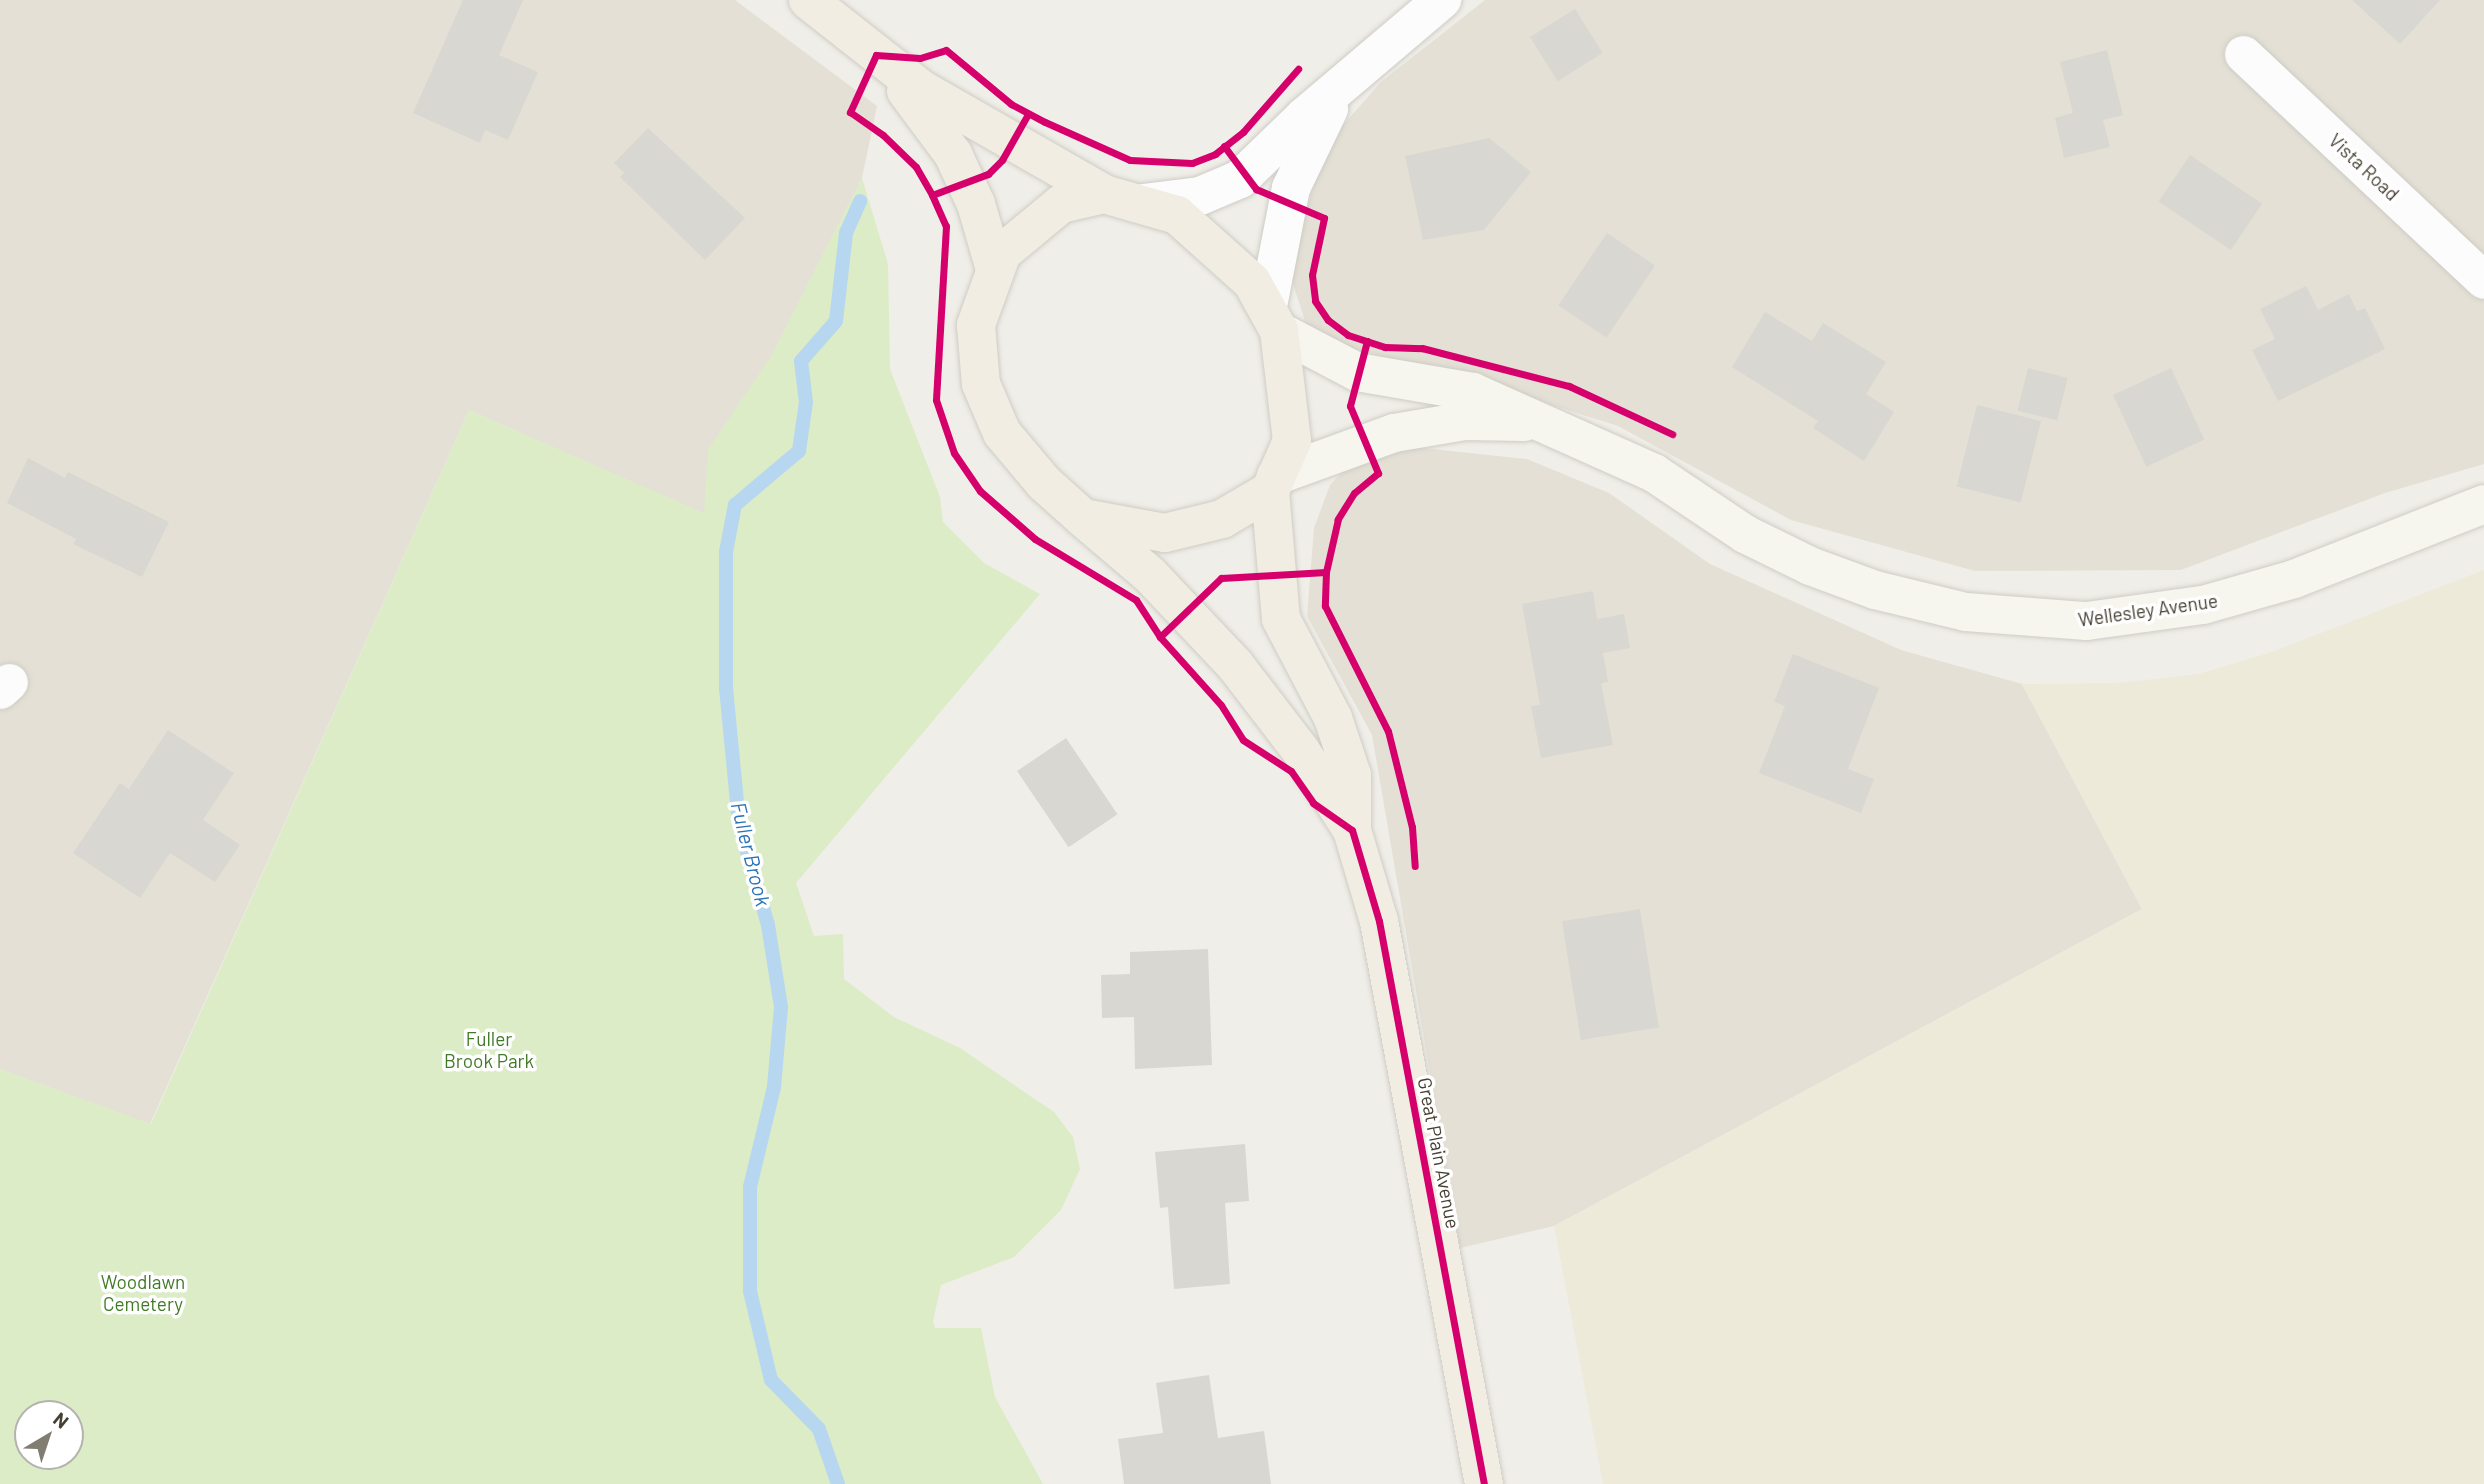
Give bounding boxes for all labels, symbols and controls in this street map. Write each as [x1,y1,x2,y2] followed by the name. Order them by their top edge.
[2324,129,2404,205] street label: Vista Road
[2077,589,2219,631] street label: Wellesley Avenue
[726,799,776,909] water label: Fuller Brook
[444,1028,534,1072] park label: Fuller Brook Park
[1413,1076,1465,1230] street label: Great Plain Avenue
[101,1271,185,1315] park label: Woodlawn Cemetery
[14,1400,84,1470] north arrow
[49,1407,73,1433] text: N

